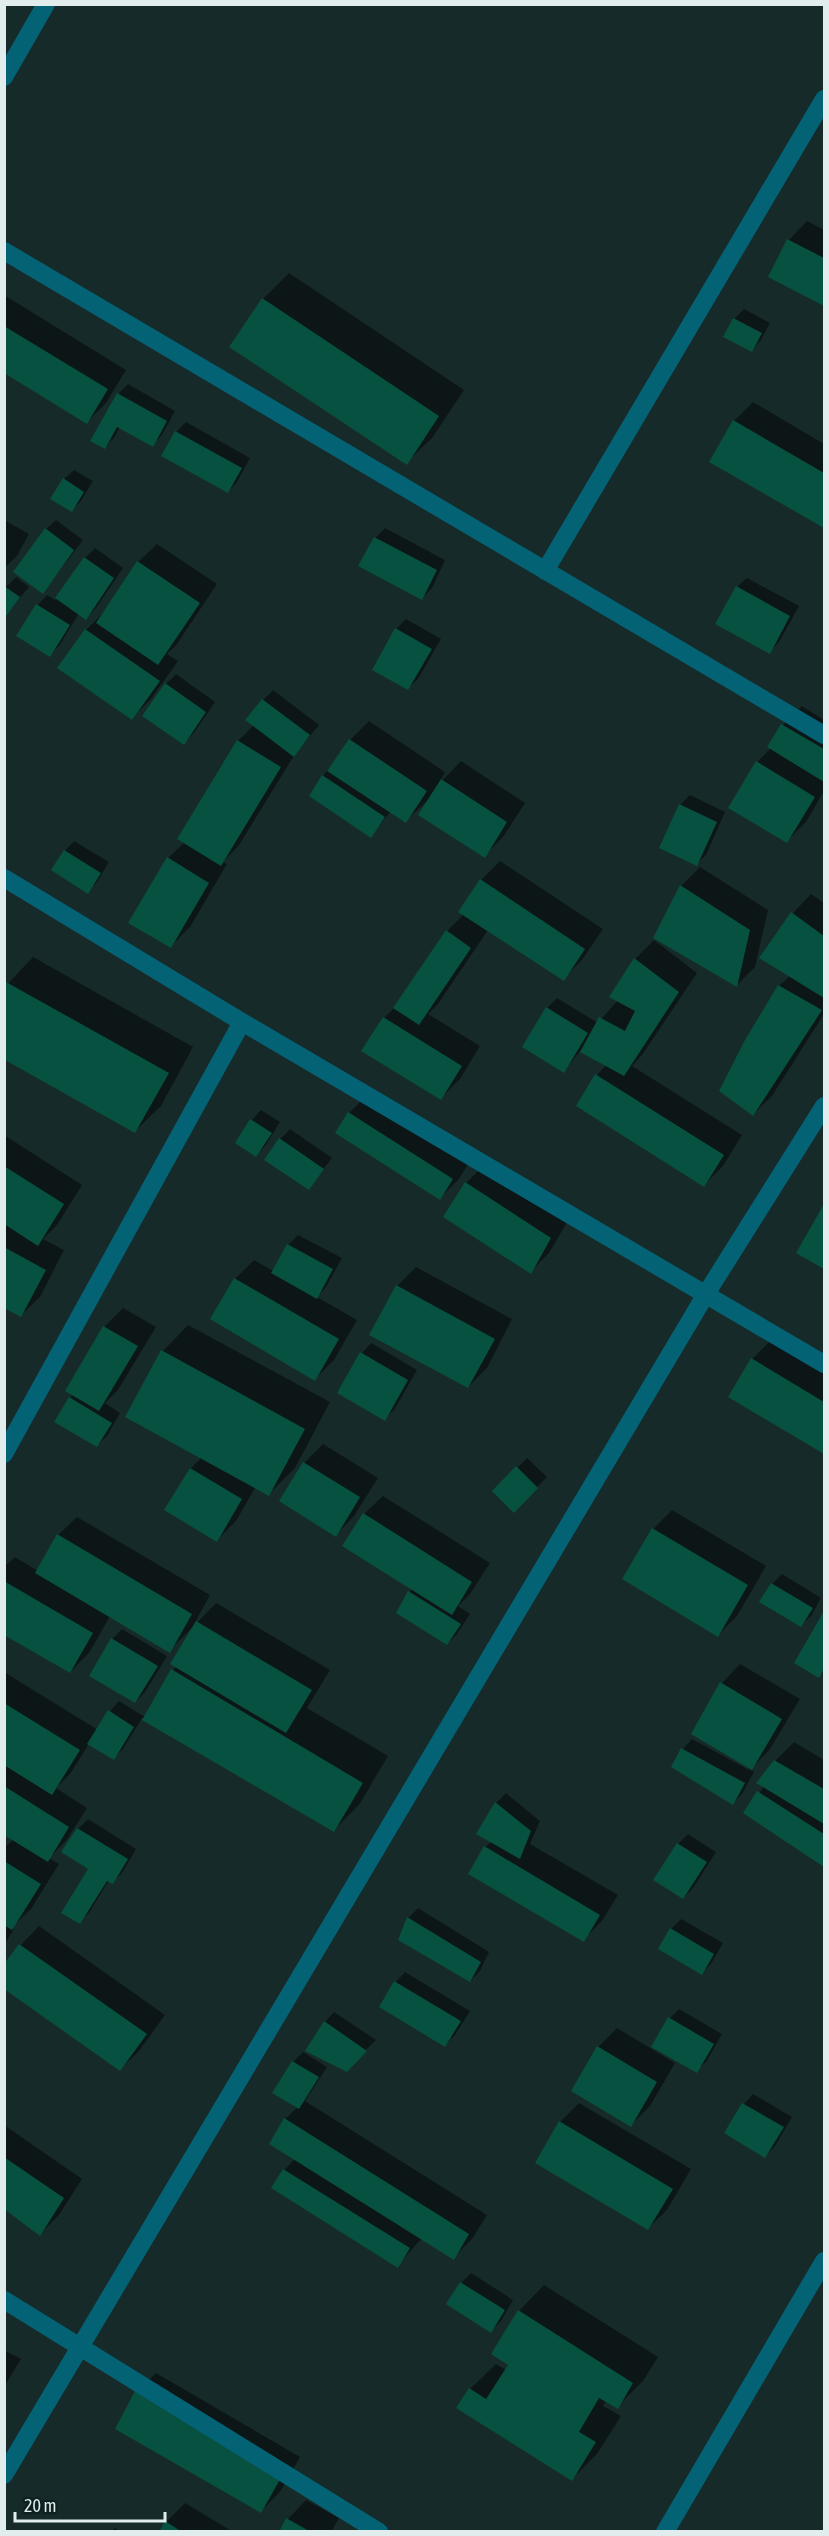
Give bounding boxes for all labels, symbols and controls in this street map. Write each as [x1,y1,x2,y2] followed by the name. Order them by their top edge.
[15,2485,165,2523] scale bar
[24,2495,56,2516] text: 20 m

